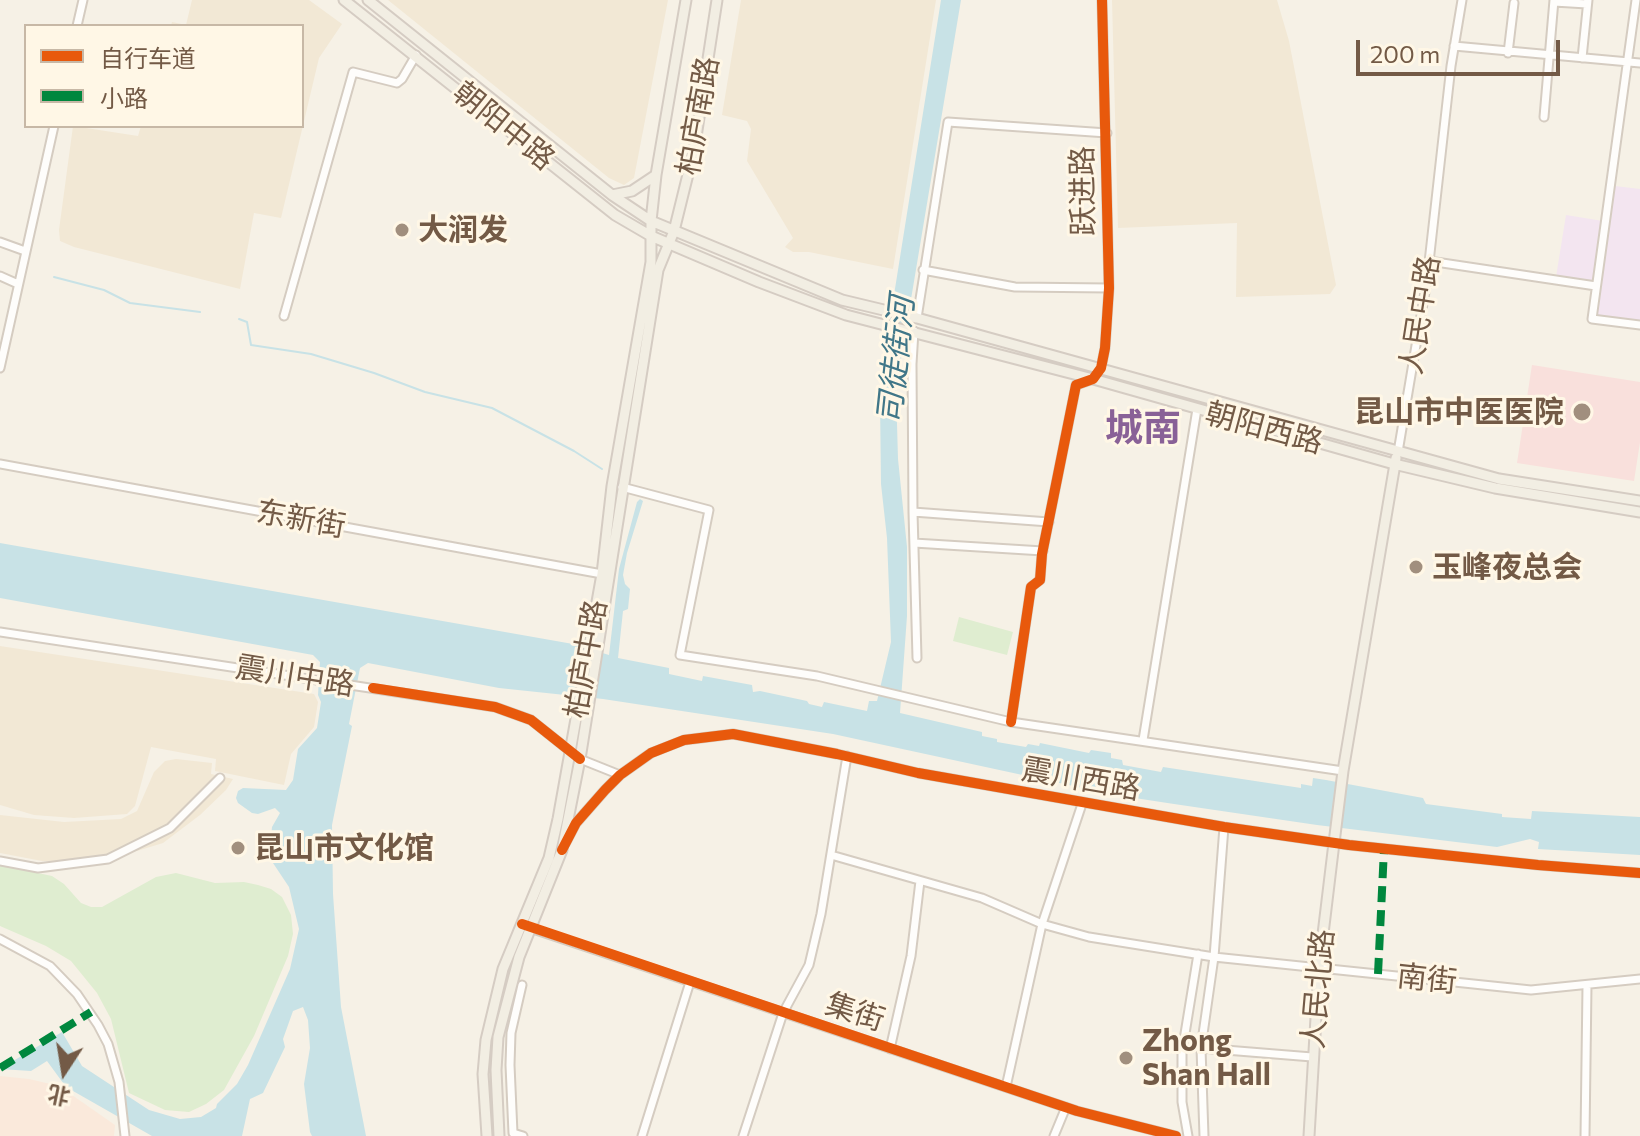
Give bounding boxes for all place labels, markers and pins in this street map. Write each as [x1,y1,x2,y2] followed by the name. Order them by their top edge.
[418,212,508,248] place label: 大润发
[393,221,411,239] marker: 大润发
[1354,394,1564,430] place label: 昆山市中医医院
[1571,401,1593,423] marker: 昆山市中医医院
[1432,549,1582,585] place label: 玉峰夜总会
[1407,558,1425,576] marker: 玉峰夜总会
[254,830,434,866] place label: 昆山市文化馆
[229,839,247,857] marker: 昆山市文化馆
[1142,1023,1271,1094] place label: Zhong Shan Hall
[1117,1049,1135,1067] marker: Zhong Shan Hall

